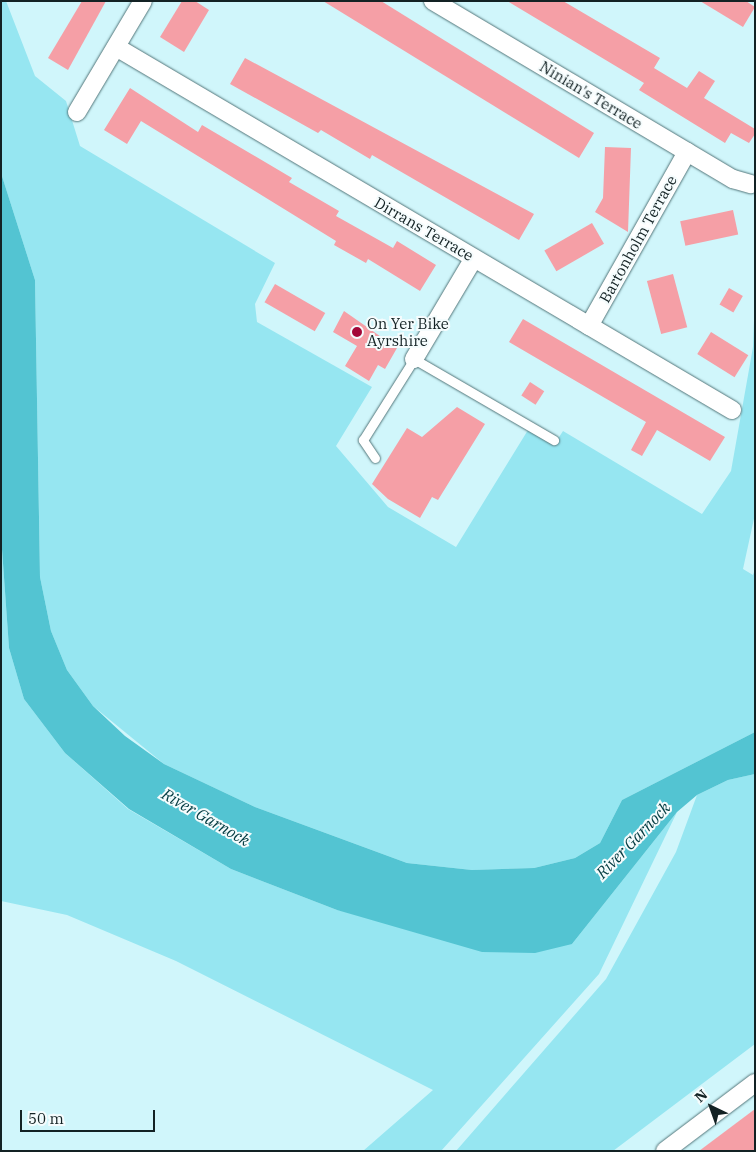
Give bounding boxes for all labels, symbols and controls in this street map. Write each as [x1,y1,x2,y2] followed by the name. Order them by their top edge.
[536,57,646,133] street label: Ninian's Terrace
[596,172,680,306] street label: Bartonholm Terrace
[371,193,477,265] street label: Dirrans Terrace
[367,314,449,349] place label: On Yer Bike Ayrshire
[351,326,363,338] marker: On Yer Bike Ayrshire
[159,784,253,850] water label: River Garnock
[592,798,674,882] water label: River Garnock
[686,1082,736,1132] north arrow
[691,1085,711,1106] text: N
[22,1100,158,1132] scale bar
[28,1109,64,1128] text: 50 m

